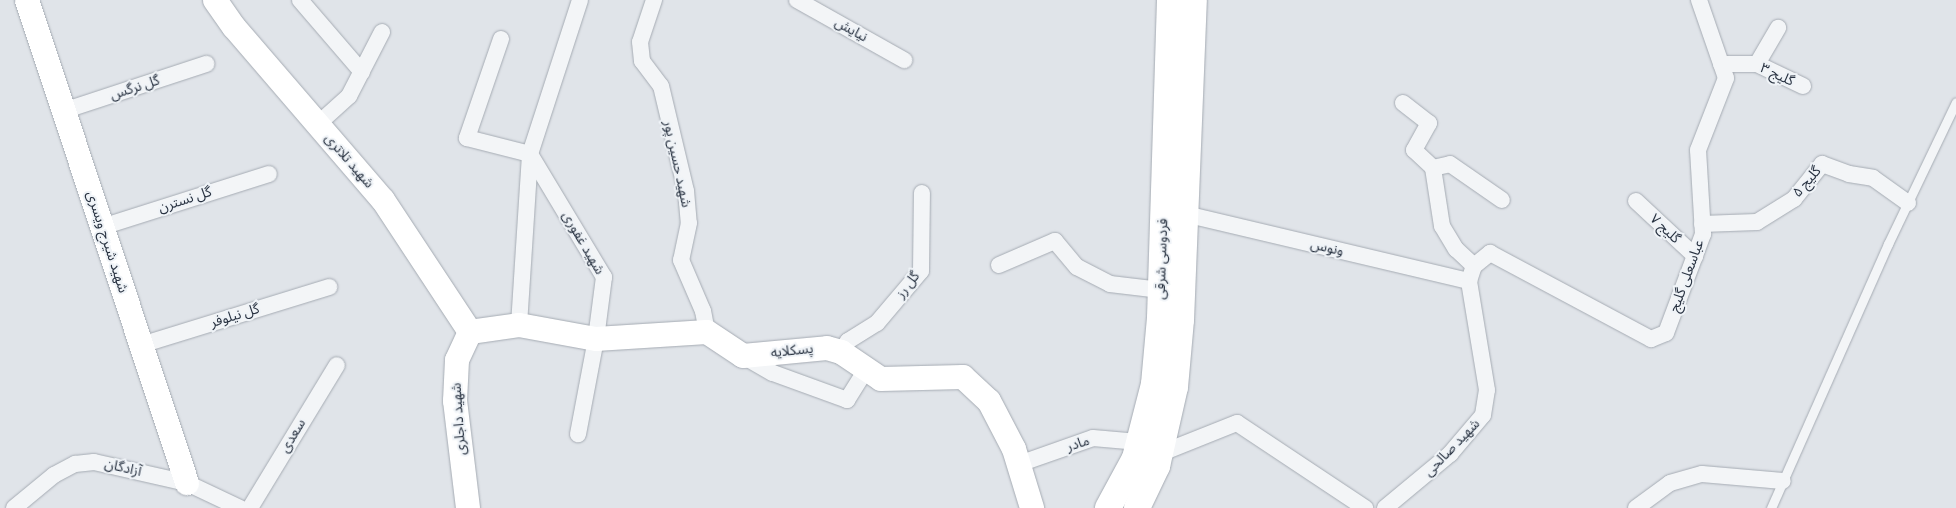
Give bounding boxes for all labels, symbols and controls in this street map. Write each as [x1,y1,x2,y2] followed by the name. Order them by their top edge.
[832,14,870,46] street label: نیایش
[1757,60,1797,90] street label: گلیج ۳
[108,72,162,104] street label: گل نرگس
[660,119,694,209] street label: شهید حسین پور
[321,130,377,192] street label: شهید تلاتری
[1789,163,1825,201] street label: گلیج ۵
[156,183,214,217] street label: گل نسترن
[83,189,131,295] street label: شهید شیرج ویسری
[558,208,608,278] street label: شهید غفوری
[1646,211,1684,247] street label: گلیج ۷
[1152,218,1172,300] street label: فردوسی شرقی
[1309,236,1345,260] street label: ونوس
[1666,237,1708,315] street label: عباسعلی گلیج
[892,268,924,302] street label: گل رز
[208,301,262,331] street label: گل نیلوفر
[770,340,814,362] street label: پسکلایه
[448,382,470,456] street label: شهید داجلری
[276,416,310,456] street label: سعدی
[1420,416,1484,480] street label: شهید صالحی
[1064,432,1092,456] street label: مادر
[103,456,143,480] street label: آزادگان

